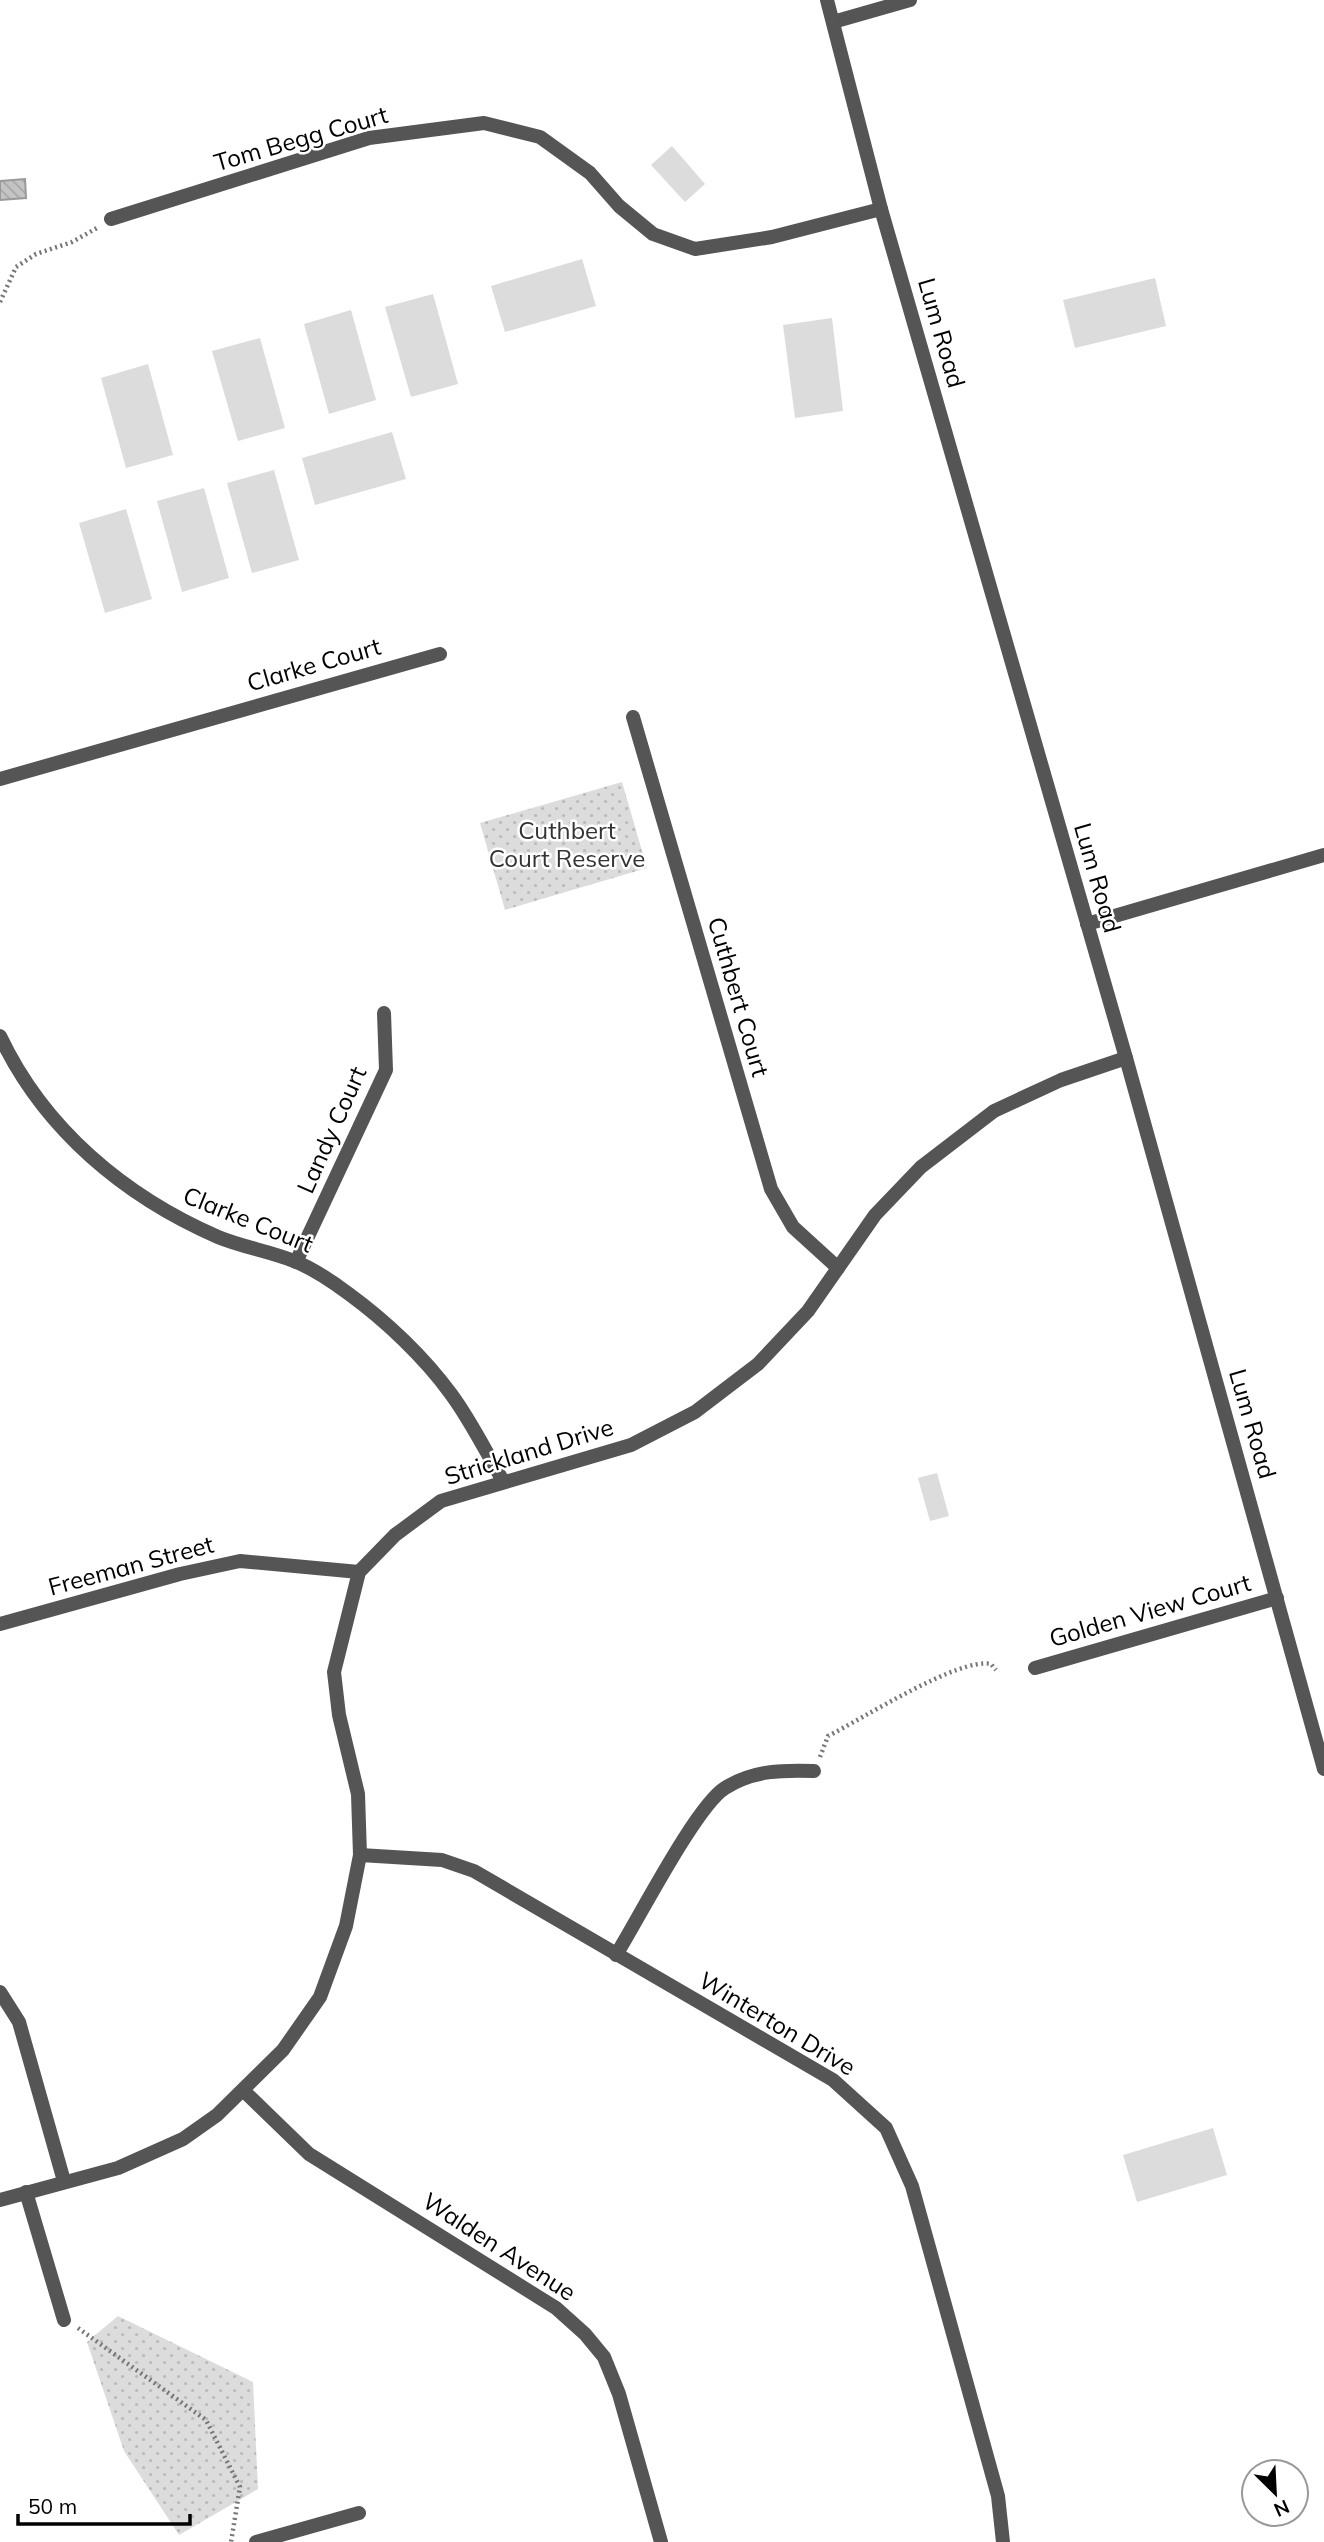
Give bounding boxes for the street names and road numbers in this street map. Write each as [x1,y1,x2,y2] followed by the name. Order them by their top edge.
[210,99,391,177] street label: Tom Begg Court
[912,274,972,391] street label: Lum Road
[244,631,384,697] street label: Clarke Court
[1068,819,1128,936] street label: Lum Road
[702,913,776,1080] street label: Cuthbert Court
[290,1061,372,1198] street label: Landy Court
[179,1179,318,1259] street label: Clarke Court
[1223,1365,1283,1482] street label: Lum Road
[441,1411,617,1491] street label: Strickland Drive
[45,1529,217,1602] street label: Freeman Street
[1046,1567,1254,1653] street label: Golden View Court
[694,1965,861,2082] street label: Winterton Drive
[417,2185,582,2307] street label: Walden Avenue

